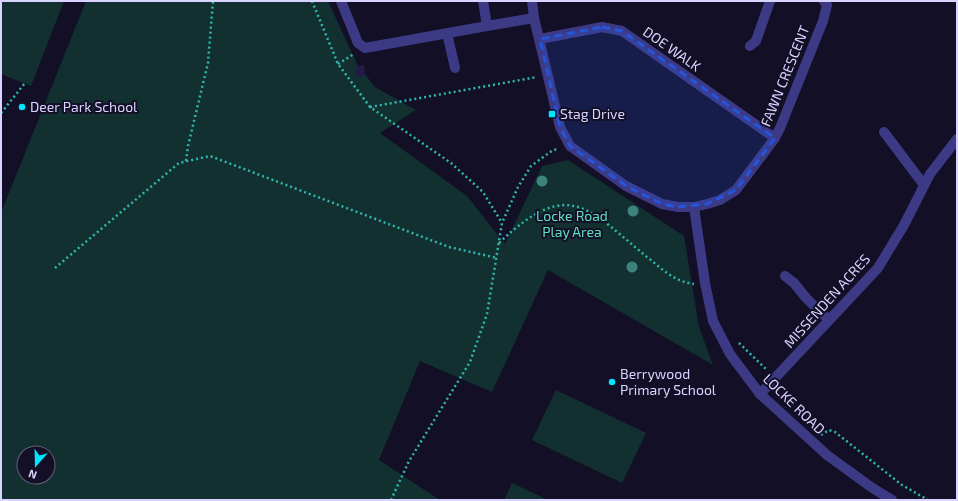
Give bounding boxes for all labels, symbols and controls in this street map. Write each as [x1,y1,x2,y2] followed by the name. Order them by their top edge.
[640,23,705,75] street label: DOE WALK
[756,23,813,129] street label: FAWN CRESCENT
[30,98,138,115] place label: Deer Park School
[17,102,27,112] marker: Deer Park School
[560,105,625,122] place label: Stag Drive
[547,109,557,119] marker: Stag Drive
[536,207,608,240] park label: Locke Road Play Area
[780,250,873,351] street label: MISSENDEN ACRES
[620,365,717,398] place label: Berrywood Primary School
[760,370,829,437] street label: LOCKE ROAD
[607,377,617,387] marker: Berrywood Primary School
[16,445,56,485] north arrow
[26,467,38,482] text: N

